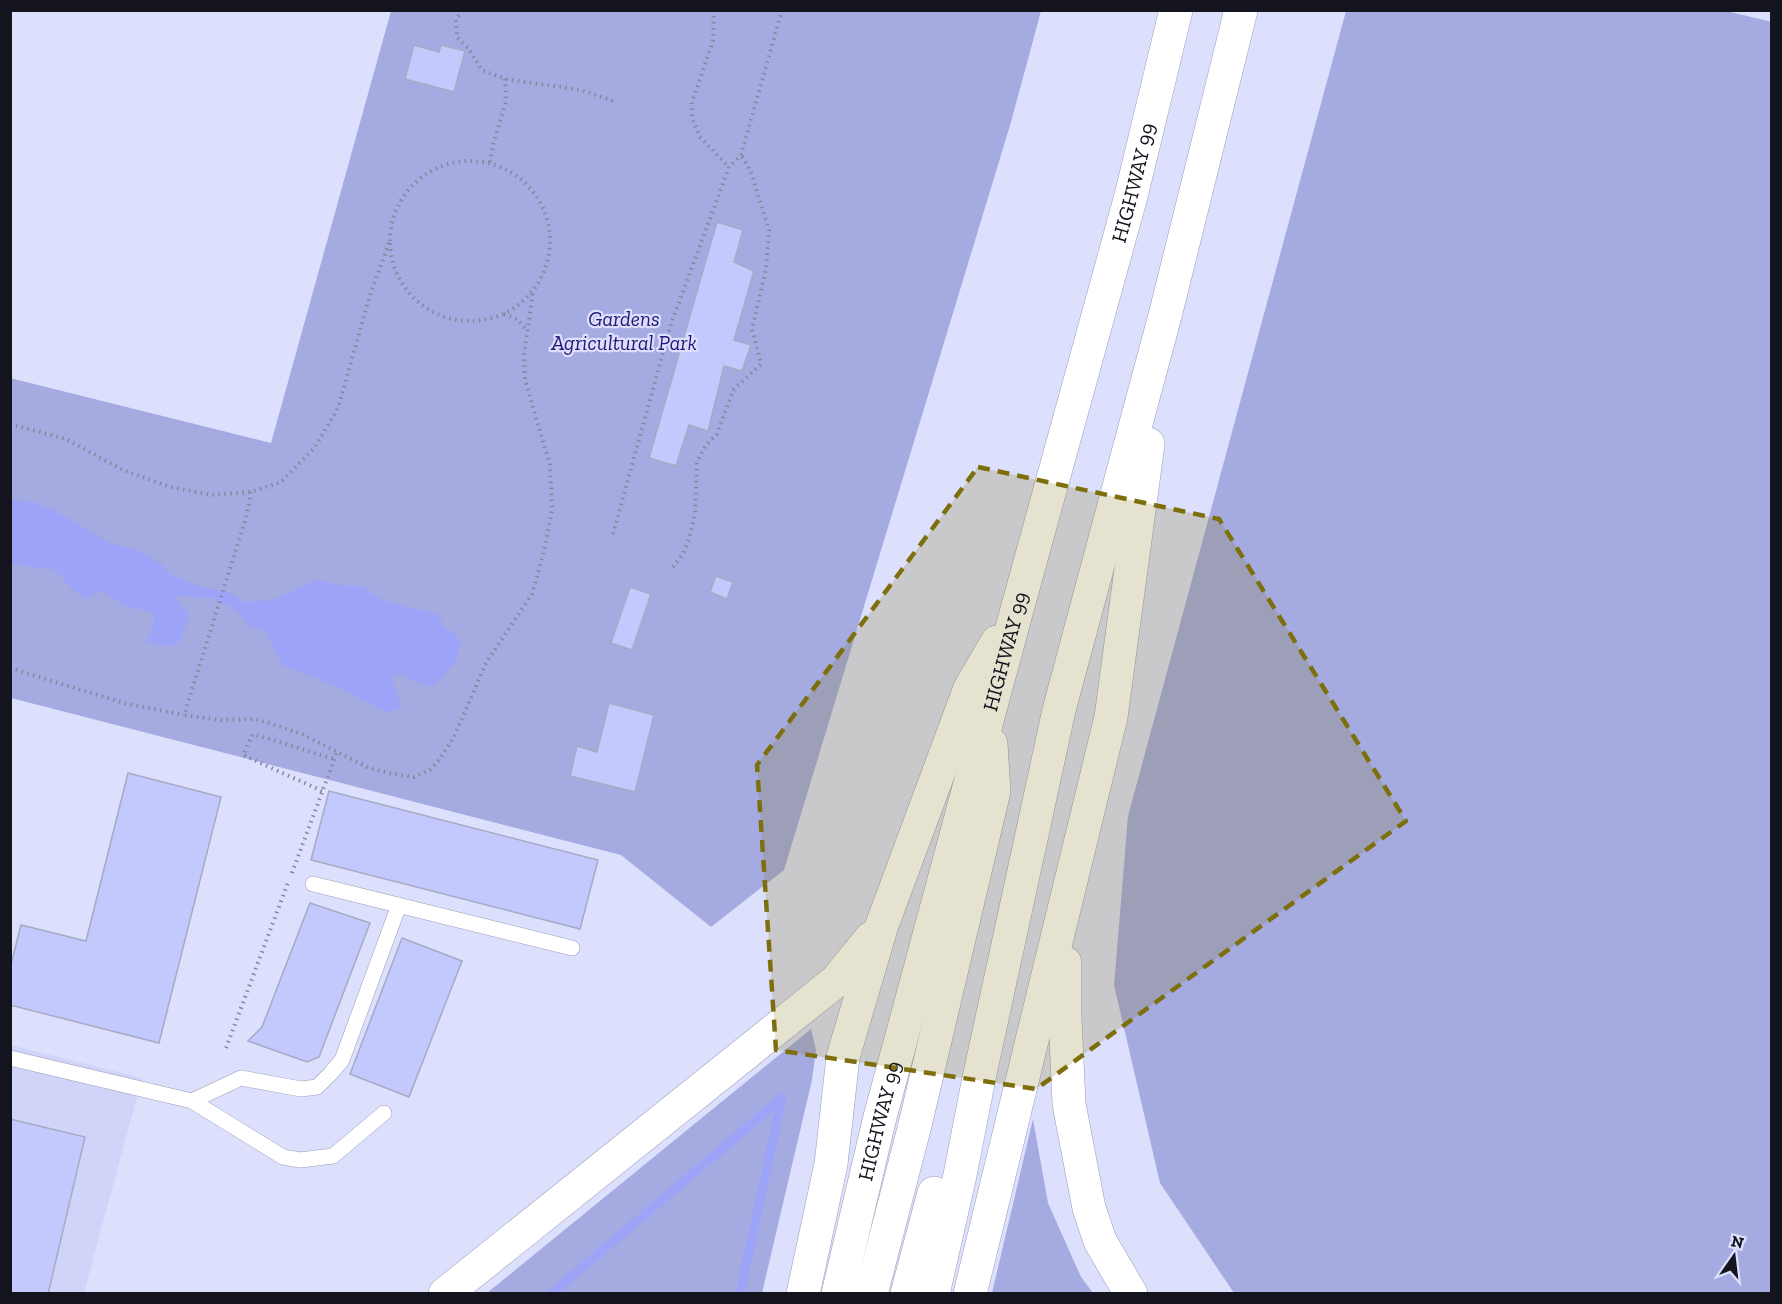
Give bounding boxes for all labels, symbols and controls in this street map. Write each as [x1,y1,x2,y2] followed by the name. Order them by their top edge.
[1106,120,1160,245] street label: HIGHWAY 99
[550,306,697,355] park label: Gardens Agricultural Park
[977,589,1033,714] street label: HIGHWAY 99
[852,1058,907,1183] street label: HIGHWAY 99
[1704,1226,1764,1286] north arrow
[1729,1231,1746,1253] text: N

